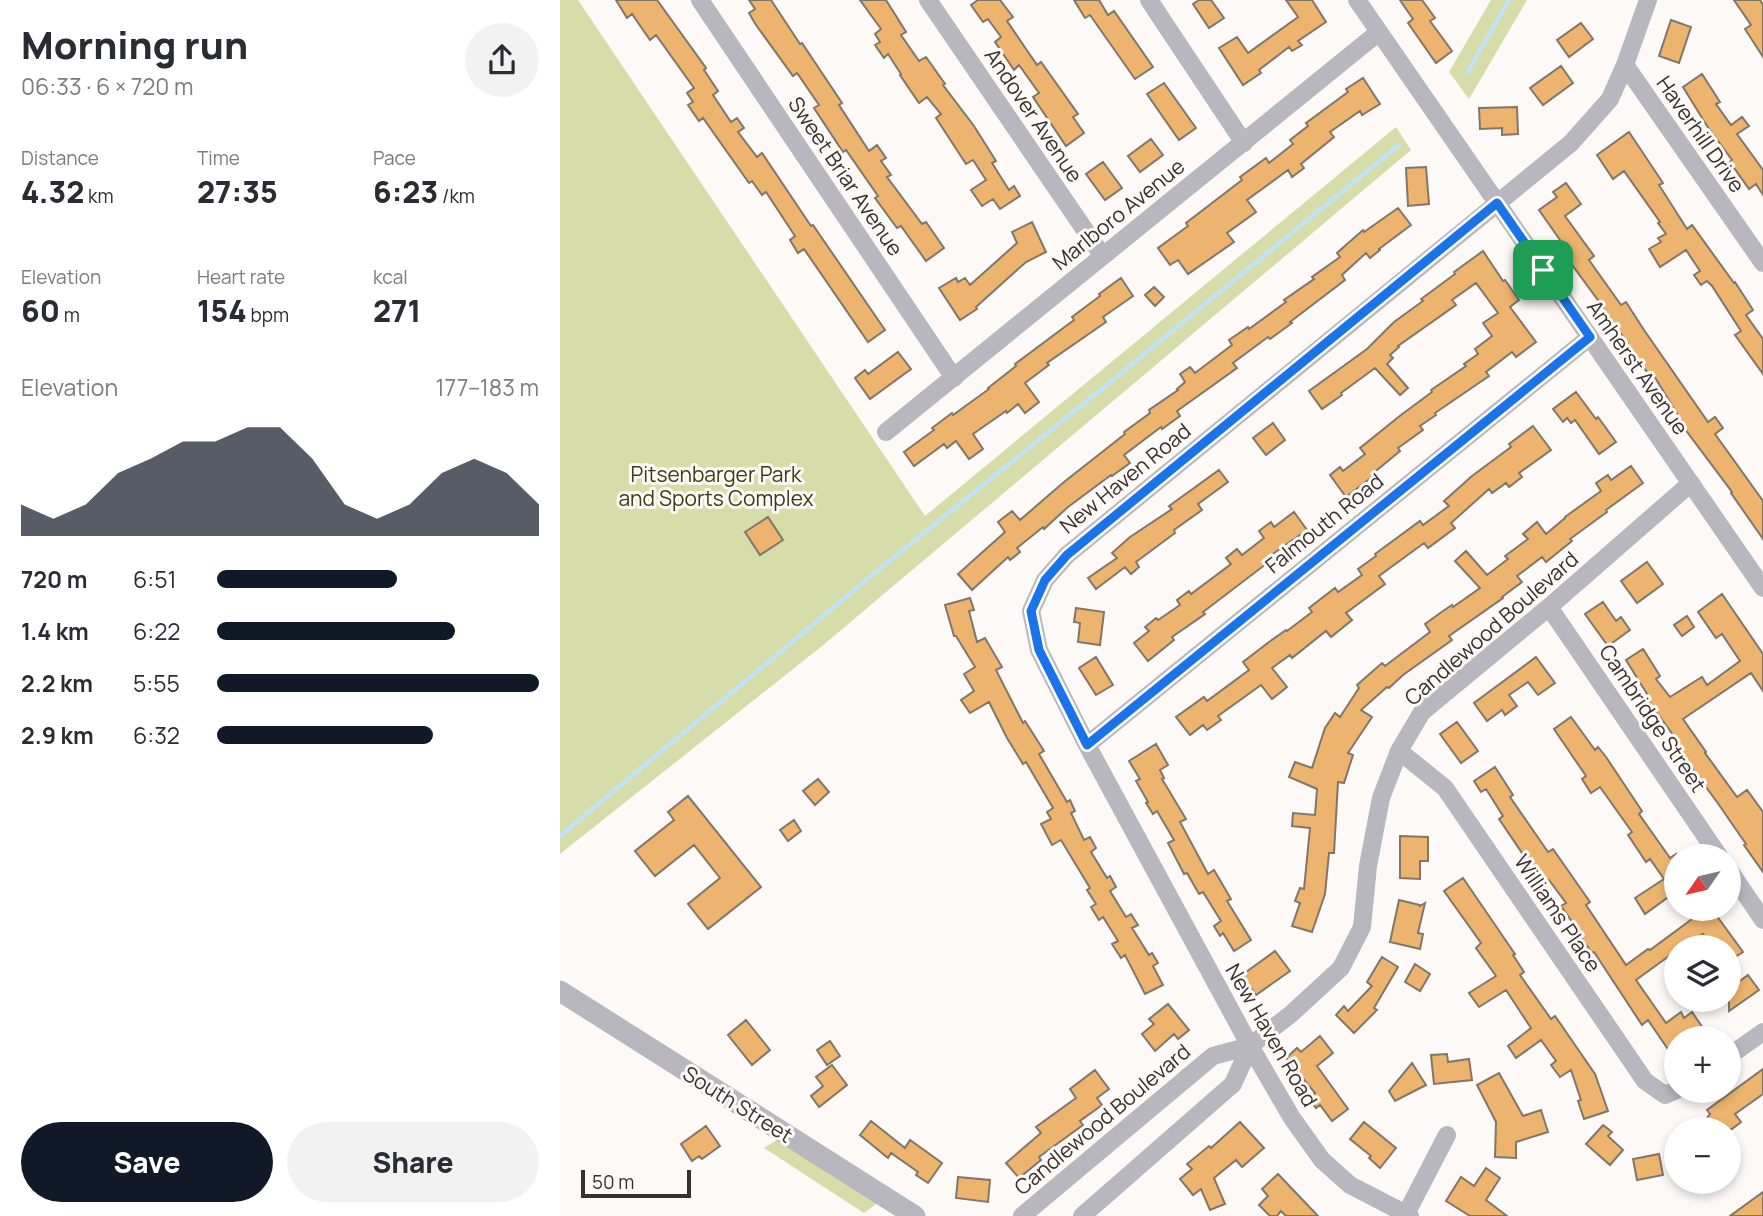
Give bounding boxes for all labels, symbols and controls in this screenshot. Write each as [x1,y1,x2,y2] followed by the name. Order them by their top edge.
[21,18,248,70] text: Morning run
[465,23,539,97] button: share
[979,42,1089,188] street label: Andover Avenue
[21,70,194,102] text: 06:33 · 6 × 720 m
[1650,70,1752,198] street label: Haverhill Drive
[782,91,910,261] street label: Sweet Briar Avenue
[21,145,99,171] text: Distance
[197,145,240,171] text: Time
[373,145,416,171] text: Pace
[1046,152,1190,276] street label: Marlboro Avenue
[21,171,84,212] text: 4.32
[197,171,278,212] text: 27:35
[373,171,438,212] text: 6:23
[84,183,114,209] text: km
[438,183,475,209] text: /km
[1513,240,1573,300] pin
[1524,251,1562,289] icon: arrive
[21,264,101,290] text: Elevation
[197,264,285,290] text: Heart rate
[373,264,408,290] text: kcal
[21,290,60,331] text: 60
[197,290,247,331] text: 154
[373,290,421,331] text: 271
[1581,294,1695,440] street label: Amherst Avenue
[60,302,80,328] text: m
[247,302,289,328] text: bpm
[21,371,118,403] text: Elevation
[436,371,539,403] text: 177–183 m
[1054,417,1196,539] street label: New Haven Road
[618,460,814,512] park label: Pitsenbarger Park and Sports Complex
[1259,467,1389,579] street label: Falmouth Road
[1398,545,1584,711] street label: Candlewood Boulevard
[21,563,87,595] text: 720 m
[133,563,176,595] text: 6:51
[21,615,89,647] text: 1.4 km
[133,615,180,647] text: 6:22
[1593,639,1713,797] street label: Cambridge Street
[21,667,93,699] text: 2.2 km
[133,667,180,699] text: 5:55
[21,719,94,751] text: 2.9 km
[133,719,180,751] text: 6:32
[1664,844,1741,920] north arrow
[1664,844,1741,1194] map controls
[1508,849,1608,977] street label: Williams Place
[1664,935,1741,1012] button: layers
[1220,958,1324,1112] street label: New Haven Road
[1664,1026,1741,1103] button: +
[1008,1037,1196,1201] street label: Candlewood Boulevard
[678,1059,798,1149] street label: South Street
[1664,1117,1741,1194] button: −
[21,1122,273,1202] button: Save
[287,1122,539,1202] button: Share
[581,1167,691,1199] scale bar
[592,1169,634,1195] text: 50 m

